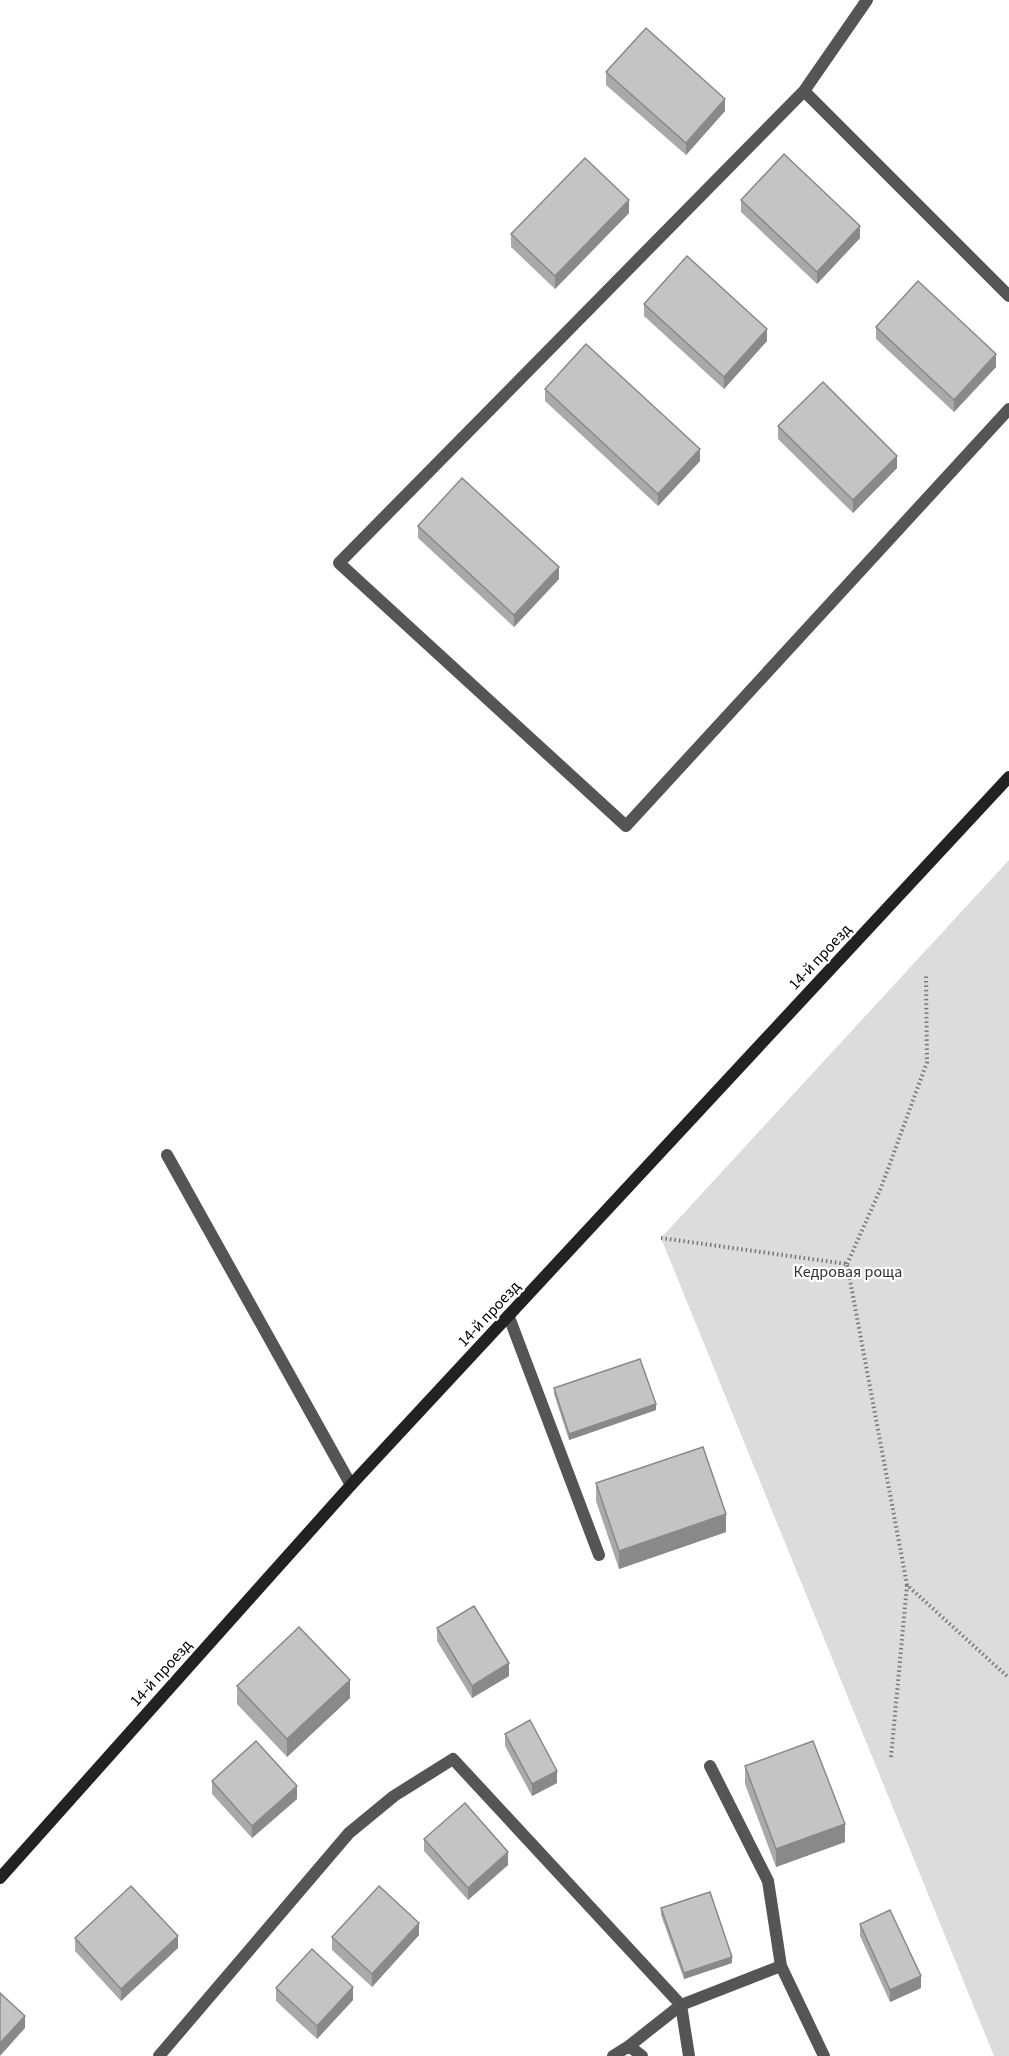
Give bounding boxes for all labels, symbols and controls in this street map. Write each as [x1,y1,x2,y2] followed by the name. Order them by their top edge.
[784,919,857,995] street label: 14-й проезд
[794,1261,902,1283] park label: Кедровая роща
[453,1276,526,1352] street label: 14-й проезд
[125,1634,197,1711] street label: 14-й проезд

